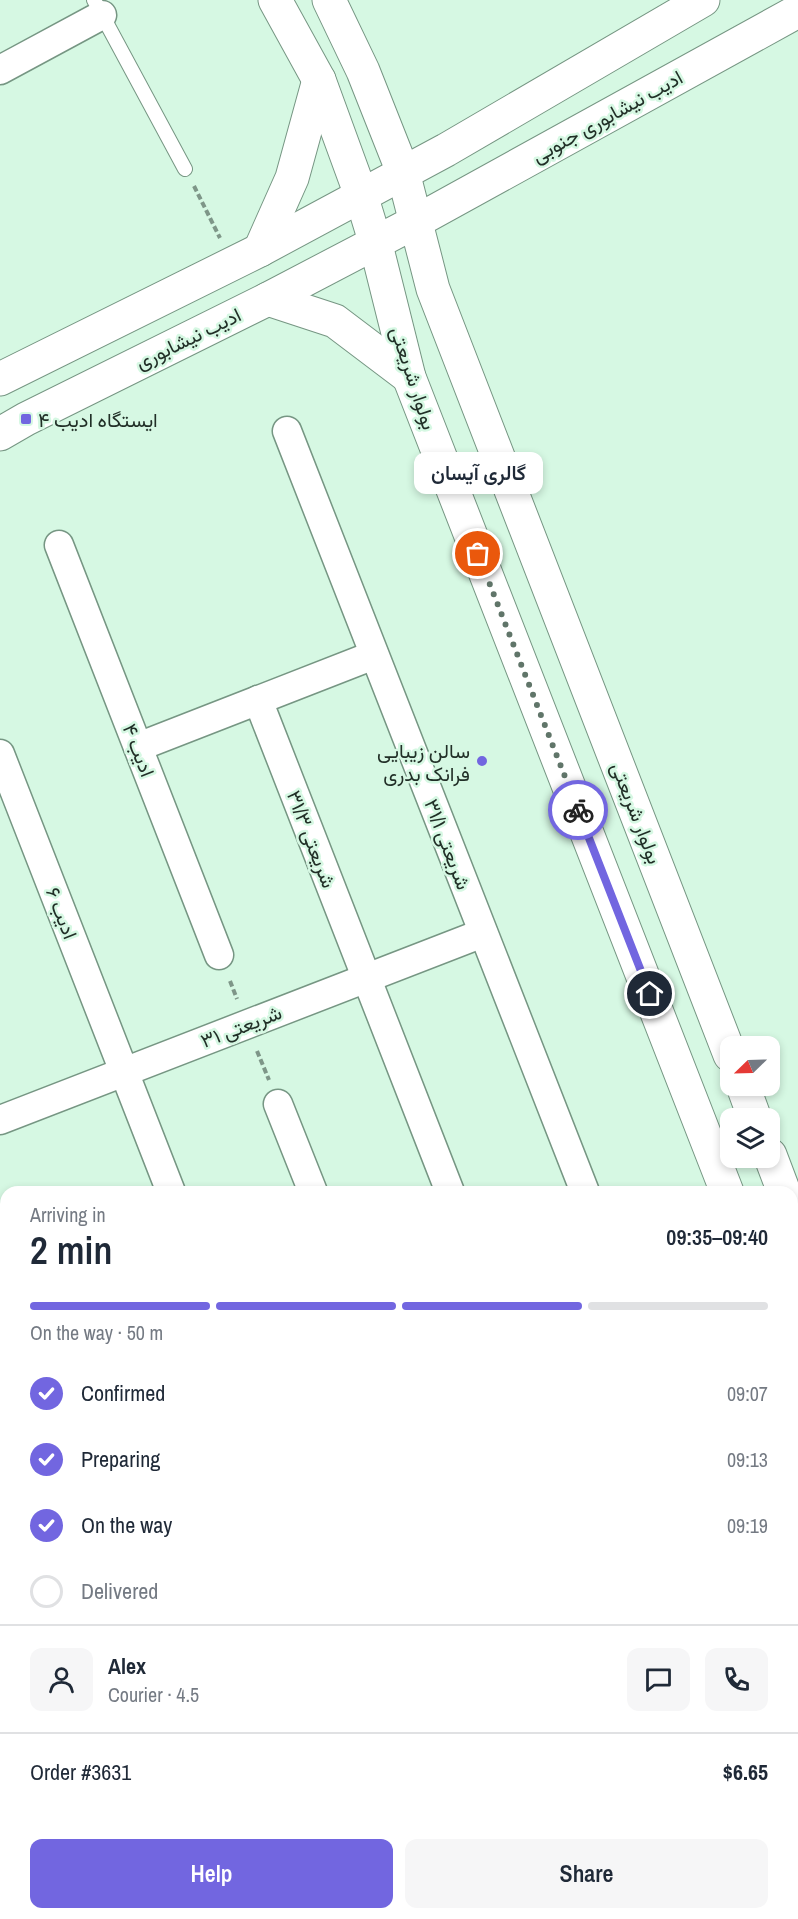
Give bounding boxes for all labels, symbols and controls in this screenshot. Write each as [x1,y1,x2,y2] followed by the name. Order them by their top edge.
[527,63,687,169] street label: ادیب نیشابوری جنوبی
[131,301,245,375] street label: ادیب نیشابوری
[385,323,443,433] street label: بولوار شریعتی
[38,406,158,433] place label: ایستگاه ادیب ۴
[19,412,33,426] marker: ایستگاه ادیب ۴
[414,452,542,494] callout: گالری آيسان
[431,459,526,486] text: گالری آيسان
[452,528,503,579] pin
[461,537,494,570] icon: bag
[117,719,161,781] street label: ادیب ۴
[377,737,470,787] place label: سالن زیبایی فرانک بدری
[475,754,489,768] marker: سالن زیبایی فرانک بدری
[605,758,669,868] street label: بولوار شریعتی
[548,780,608,840] courier
[281,786,343,892] street label: شریعتی ۳۱/۳
[562,794,595,827] icon: bike
[418,795,478,893] street label: شریعتی ۳۱/۱
[40,883,84,943] street label: ادیب ۶
[624,968,675,1019] pin
[633,977,666,1010] icon: home
[197,998,285,1054] street label: شریعتی ۳۱
[720,1036,780,1096] north arrow
[720,1036,780,1168] map controls
[720,1108,780,1168] button: layers
[30,1201,106,1228] text: Arriving in
[666,1222,768,1252] text: 09:35–09:40
[30,1224,112,1276] text: 2 min
[30,1319,163,1346] text: On the way · 50 m
[30,1377,63,1410] icon: check
[81,1378,165,1408] text: Confirmed
[727,1380,768,1407] text: 09:07
[30,1443,63,1476] icon: check
[81,1444,160,1474] text: Preparing
[727,1446,768,1473] text: 09:13
[30,1509,63,1542] icon: check
[81,1510,172,1540] text: On the way
[727,1512,768,1539] text: 09:19
[81,1576,158,1606] text: Delivered
[30,1648,93,1711] button: person
[627,1648,690,1711] button: chat
[705,1648,768,1711] button: phone
[108,1651,146,1681] text: Alex
[108,1681,199,1708] text: Courier · 4.5
[30,1757,131,1787] text: Order #3631
[723,1757,768,1787] text: $6.65
[30,1839,393,1908] button: Help
[405,1839,768,1908] button: Share

